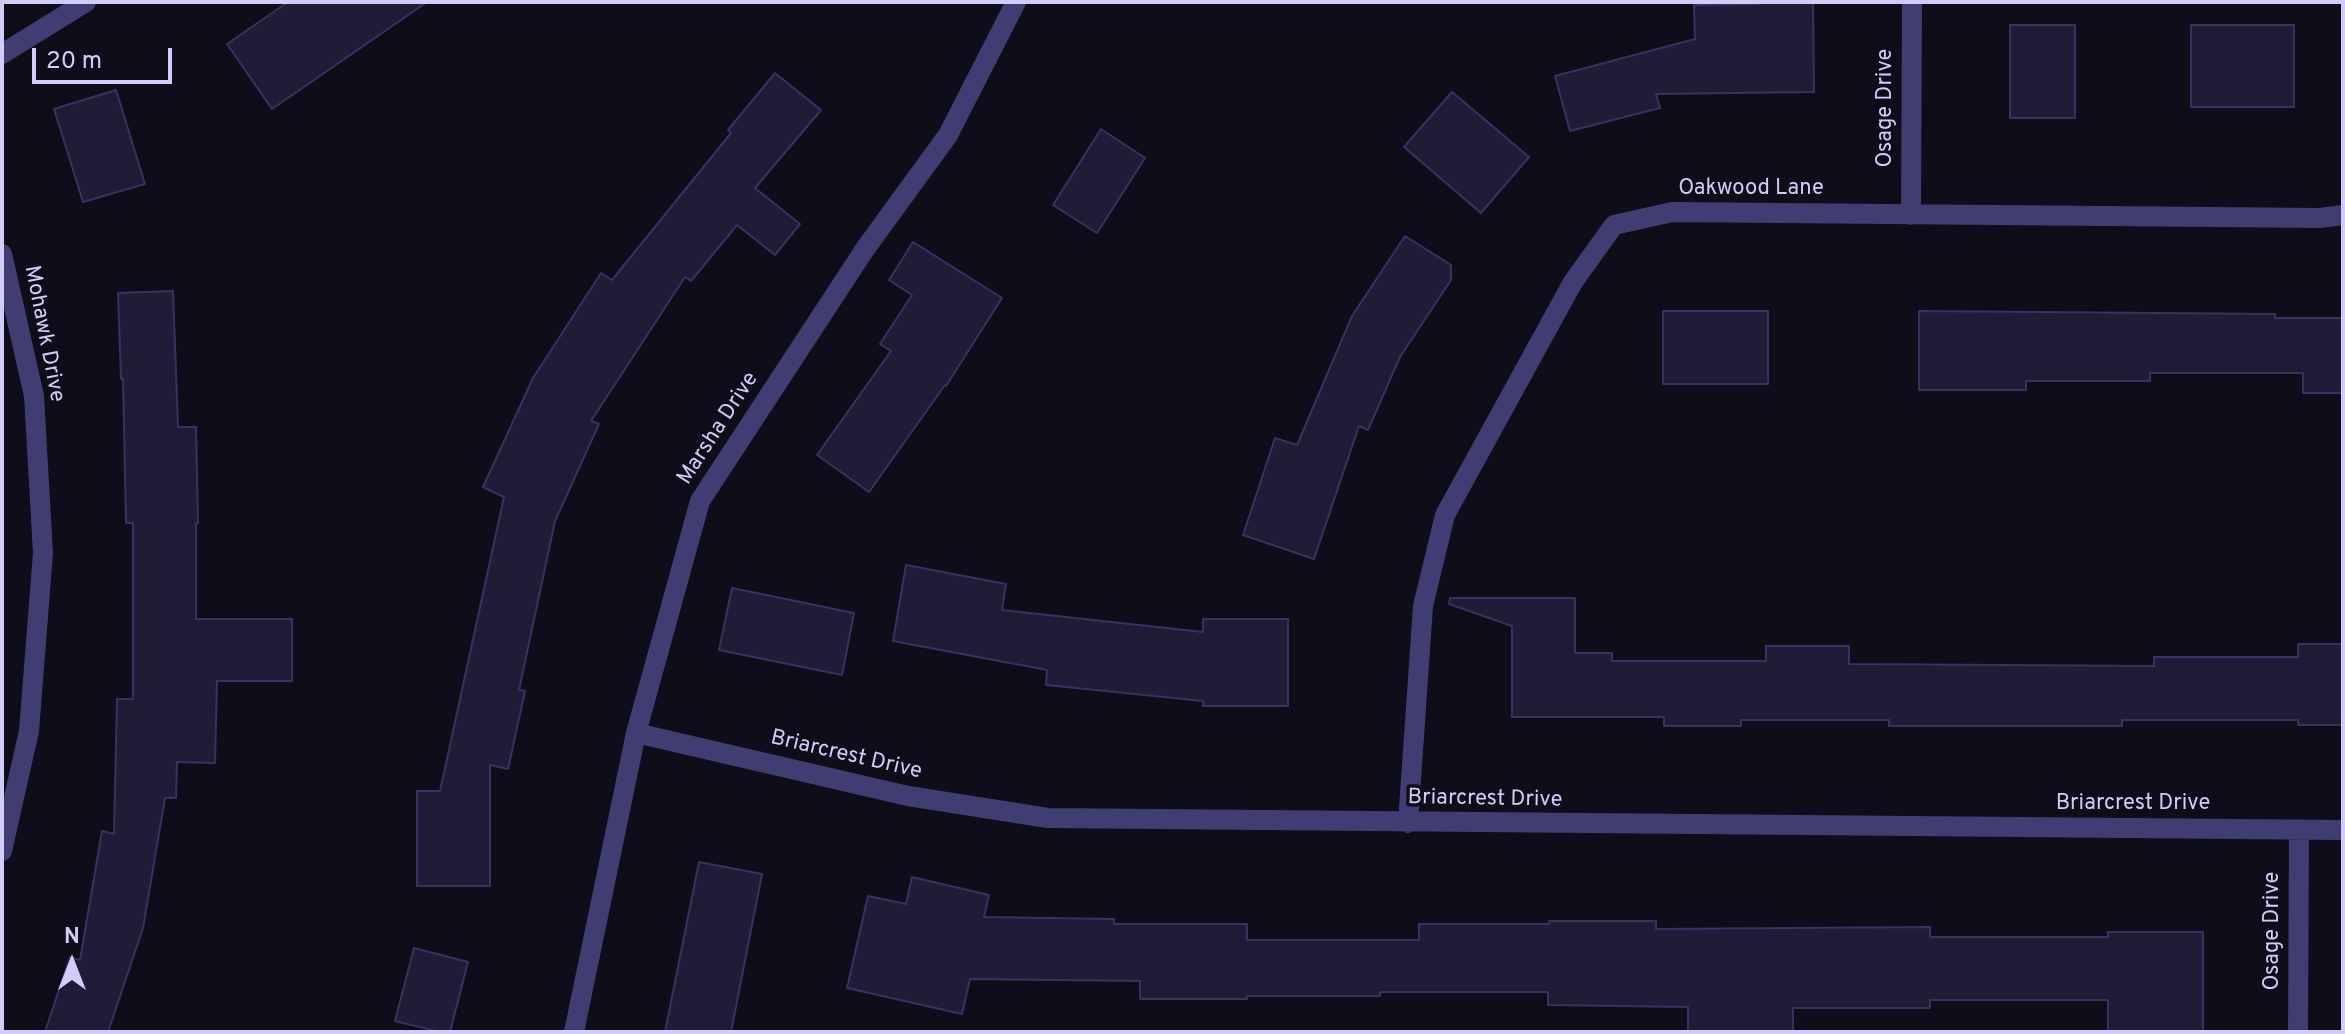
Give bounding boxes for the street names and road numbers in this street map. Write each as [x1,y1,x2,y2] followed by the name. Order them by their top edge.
[1874,49,1900,167] street label: Osage Drive
[1678,177,1824,203] street label: Oakwood Lane
[17,263,69,405] street label: Mohawk Drive
[673,368,765,490] street label: Marsha Drive
[768,726,924,786] street label: Briarcrest Drive
[1407,785,1563,815] street label: Briarcrest Drive
[2056,792,2210,818] street label: Briarcrest Drive
[2261,872,2287,990] street label: Osage Drive

